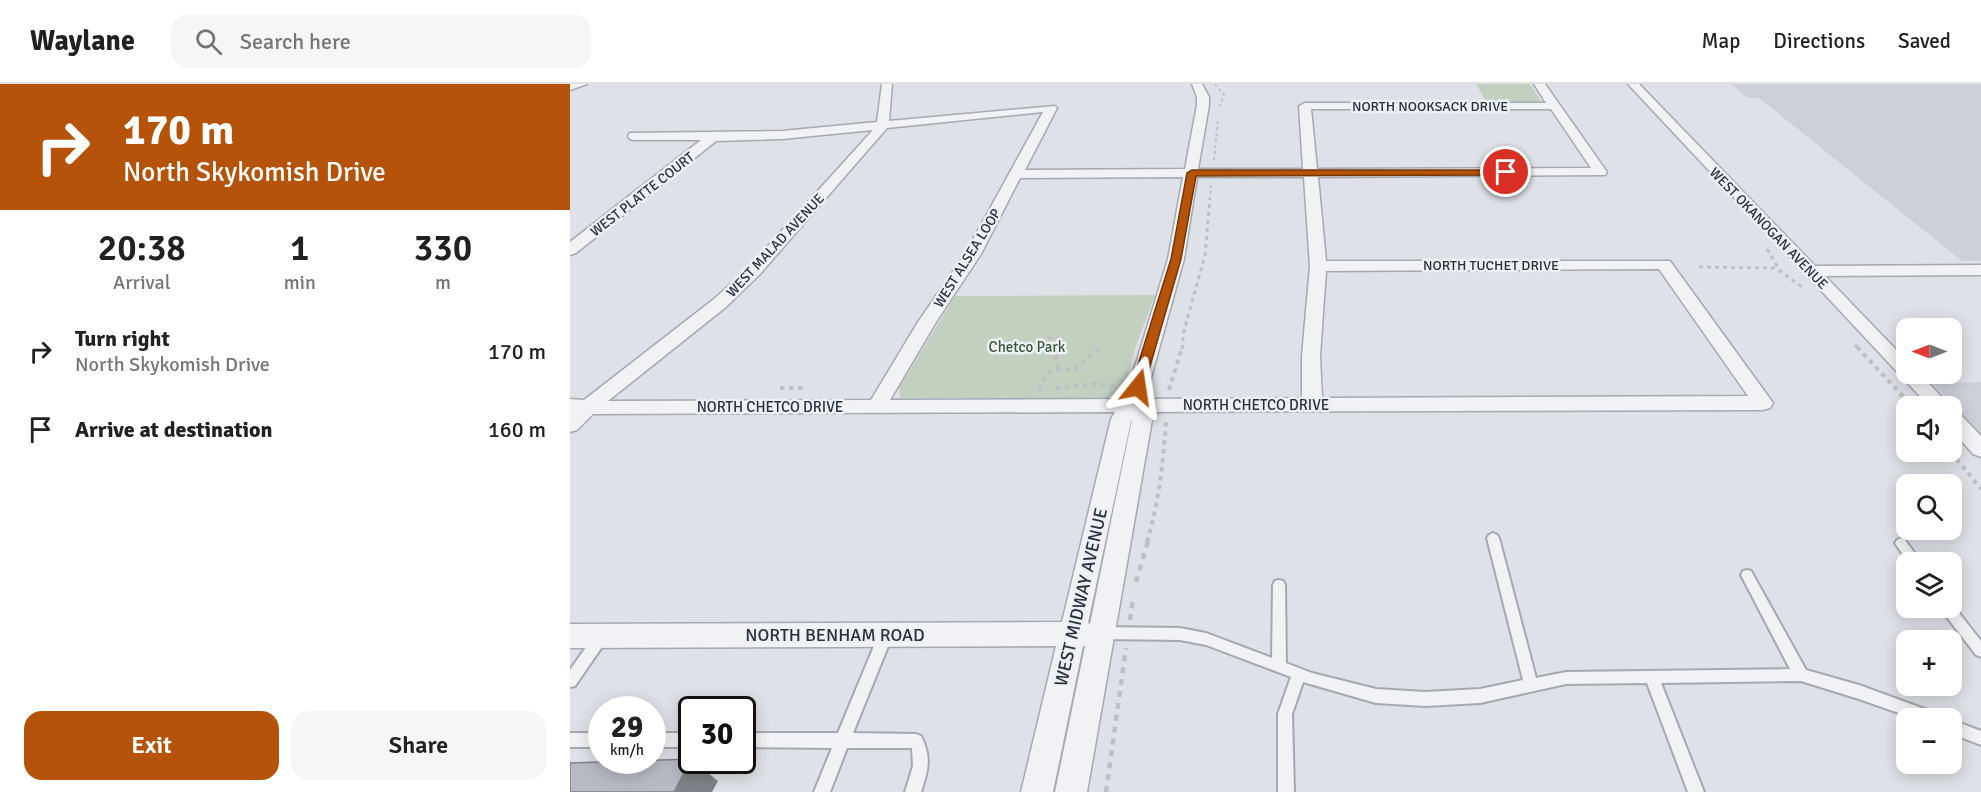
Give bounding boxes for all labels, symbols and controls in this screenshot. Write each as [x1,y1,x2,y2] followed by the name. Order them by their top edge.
[171,14,591,68] search box
[30,24,135,58] text: Waylane
[192,25,225,58] icon: search
[240,28,351,55] text: Search here
[1702,28,1740,54] text: Map
[1773,28,1865,54] text: Directions
[1898,28,1951,54] text: Saved
[1352,98,1508,115] street label: NORTH NOOKSACK DRIVE
[123,105,234,156] text: 170 m
[24,108,102,186] icon: right
[1480,146,1531,197] pin
[587,148,698,240] street label: WEST PLATTE COURT
[1489,155,1522,188] icon: arrive
[123,156,386,189] text: North Skykomish Drive
[1706,164,1831,293] street label: WEST OKANOGAN AVENUE
[723,190,828,301] street label: WEST MALAD AVENUE
[930,206,1005,311] street label: WEST ALSEA LOOP
[98,226,186,271] text: 20:38
[290,226,310,271] text: 1
[414,226,472,271] text: 330
[1423,257,1559,274] street label: NORTH TUCHET DRIVE
[113,270,171,295] text: Arrival
[284,270,316,295] text: min
[435,270,451,295] text: m
[1896,318,1962,384] north arrow
[1896,318,1962,774] map controls
[75,325,170,352] text: Turn right
[24,335,57,368] icon: right
[488,338,546,365] text: 170 m
[989,338,1066,356] park label: Chetco Park
[75,352,270,377] text: North Skykomish Drive
[1106,355,1170,419] position arrow
[1183,396,1329,414] street label: NORTH CHETCO DRIVE
[1896,396,1962,462] button: sound
[697,398,843,416] street label: NORTH CHETCO DRIVE
[24,413,57,446] icon: arrive
[75,416,272,443] text: Arrive at destination
[488,416,546,443] text: 160 m
[1896,474,1962,540] button: search
[1050,506,1112,688] street label: WEST MIDWAY AVENUE
[1896,552,1962,618] button: layers
[745,624,925,646] street label: NORTH BENHAM ROAD
[1896,630,1962,696] button: +
[678,696,756,774] speed limit sign: 30
[1896,708,1962,774] button: −
[611,709,643,746] text: 29
[24,711,279,780] button: Exit
[291,711,546,780] button: Share
[610,741,644,759] text: km/h

